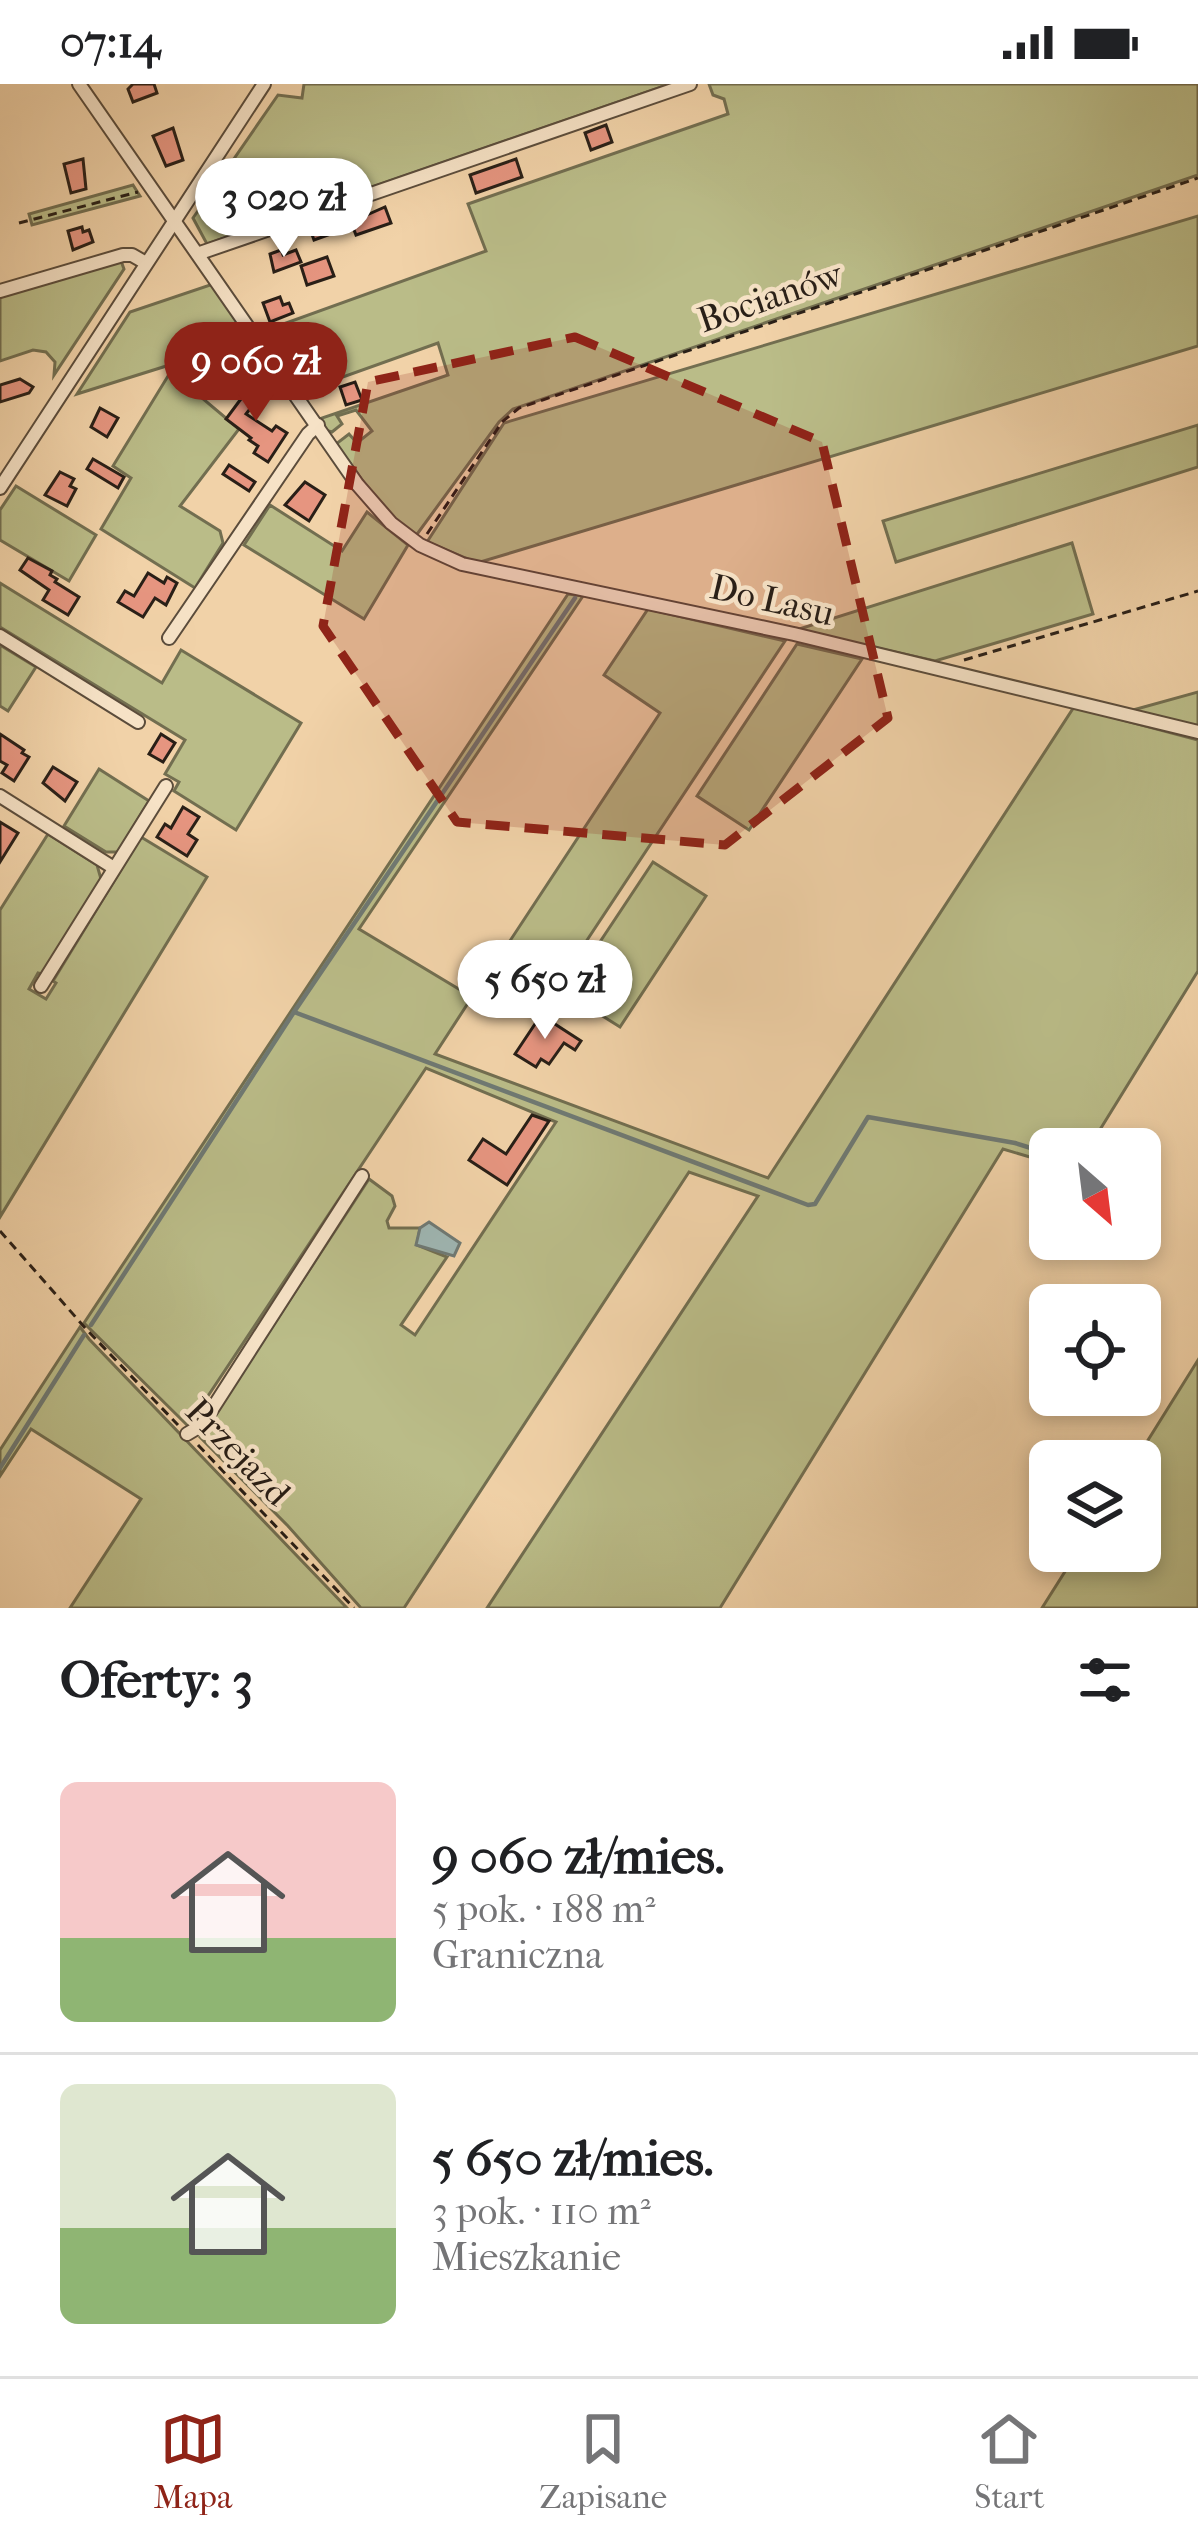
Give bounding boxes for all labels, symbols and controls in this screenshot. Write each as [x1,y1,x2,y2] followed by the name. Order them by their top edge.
[60,16,160,69] text: 07:14
[160,158,408,260] pin: 3 020 zł
[222,174,346,220] text: 3 020 zł
[692,252,849,341] street label: Bocianów
[132,322,380,424] pin: 9 060 zł
[191,338,321,384] text: 9 060 zł
[706,565,838,635] street label: Do Lasu
[421,940,669,1042] pin: 5 650 zł
[485,956,605,1002] text: 5 650 zł
[1029,1128,1161,1260] north arrow
[1029,1128,1161,1572] map controls
[1029,1284,1161,1416] button: locate
[177,1390,299,1514] street label: Przejazd
[1029,1440,1161,1572] button: layers
[1072,1647,1138,1713] icon: filters
[60,1650,253,1710] text: Oferty: 3
[432,1826,725,1886] text: 9 060 zł/mies.
[156,1830,300,1974] icon: home
[432,1886,656,1932] text: 5 pok. · 188 m²
[432,1932,603,1978] text: Graniczna
[432,2128,714,2188] text: 5 650 zł/mies.
[156,2132,300,2276] icon: home
[432,2188,651,2234] text: 3 pok. · 110 m²
[432,2234,621,2280] text: Mieszkanie
[154,2406,232,2517] tab: Mapa
[539,2406,667,2517] tab: Zapisane
[974,2406,1044,2517] tab: Start

